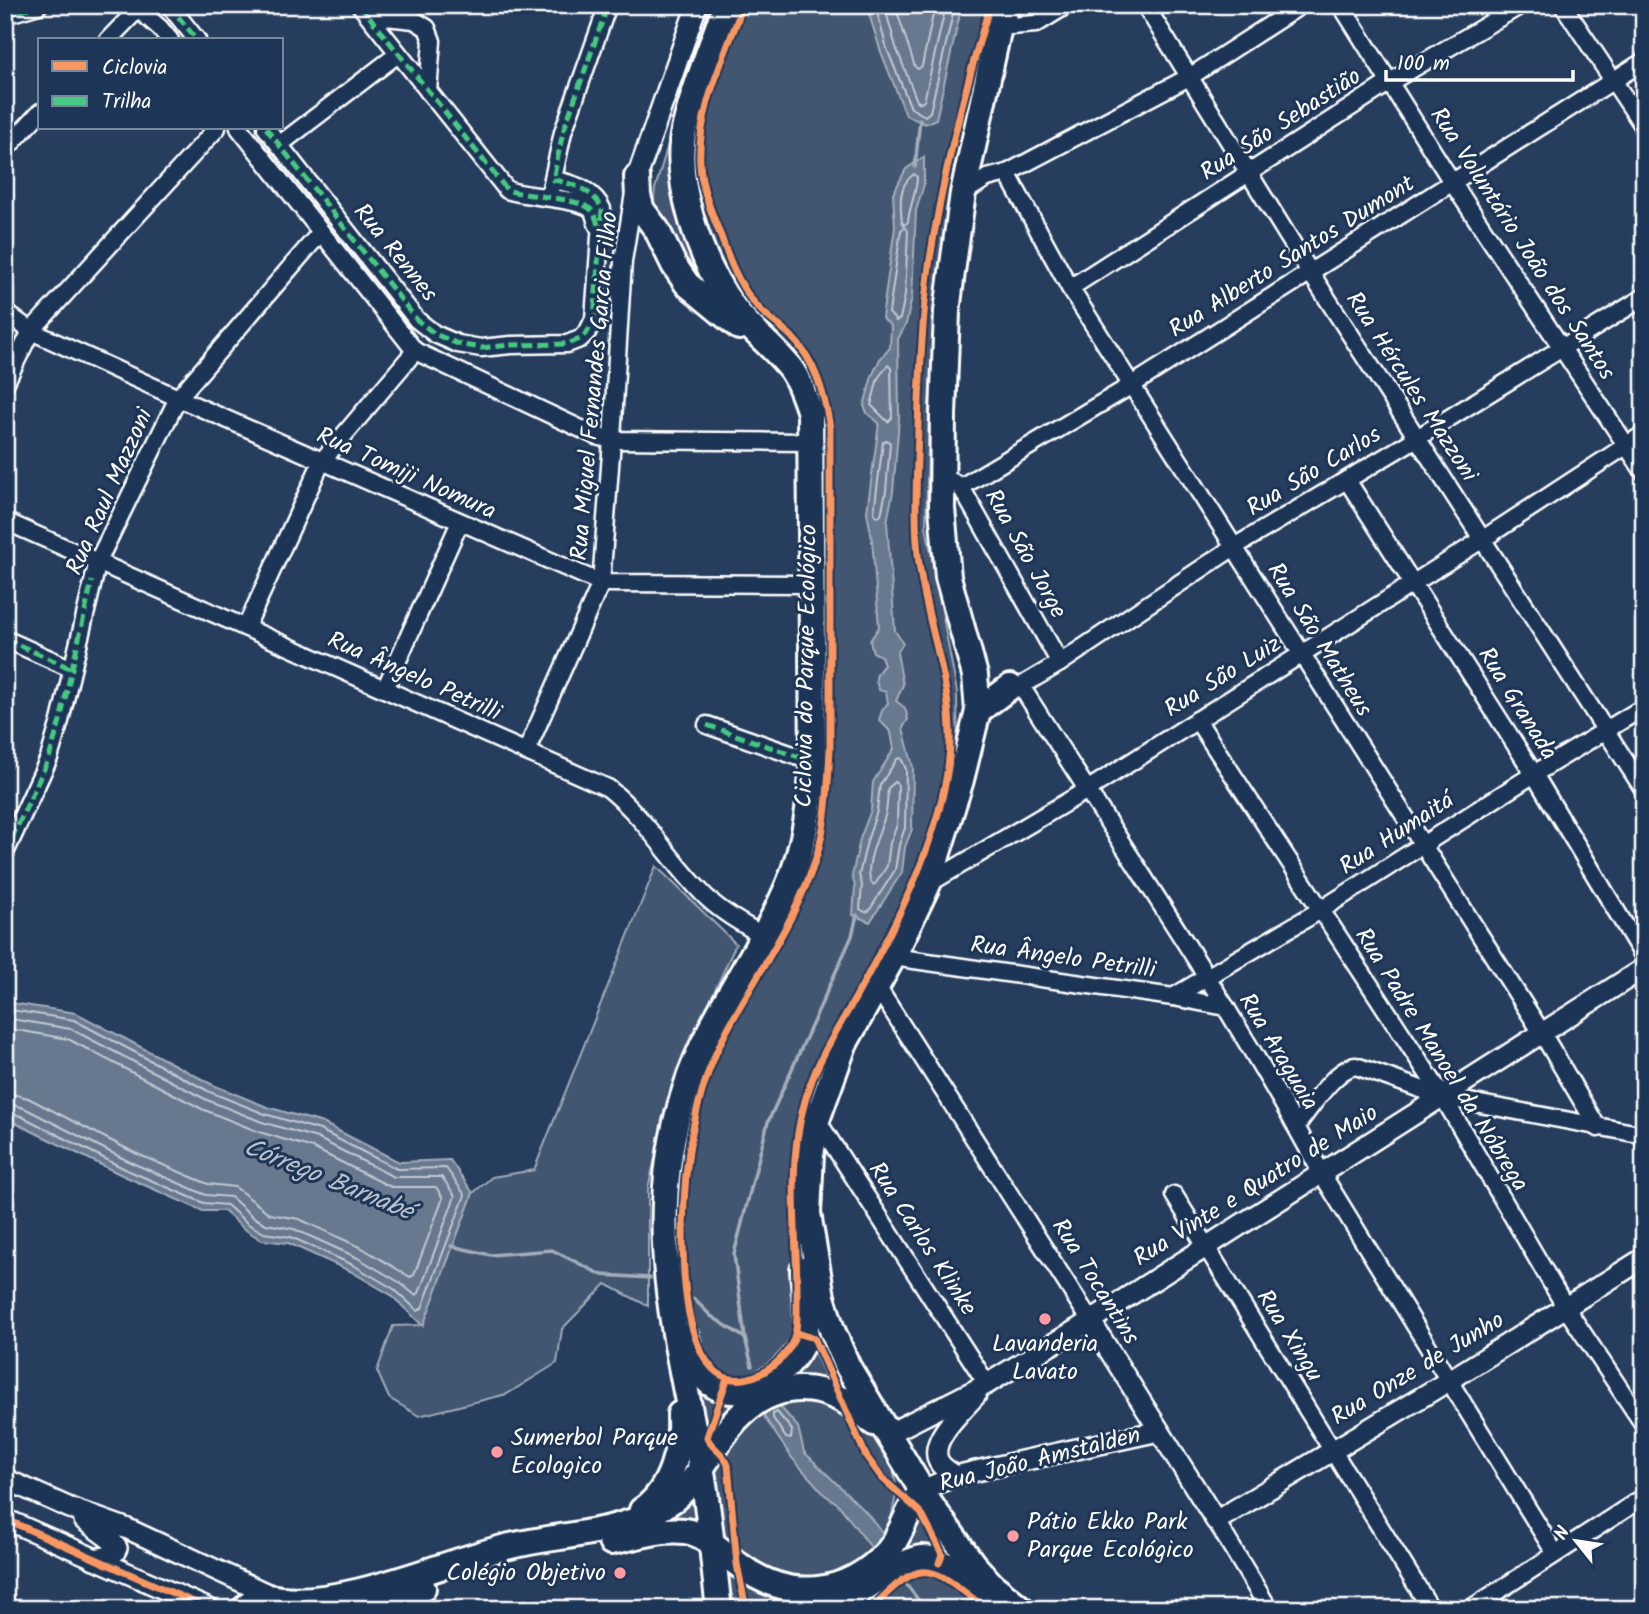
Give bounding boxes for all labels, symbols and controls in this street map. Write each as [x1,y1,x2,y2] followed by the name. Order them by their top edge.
[38,38,284,130] legend
[1386,38,1574,82] scale bar
[1397,48,1450,81] text: 100 m
[102,52,167,85] text: Ciclovia
[1192,58,1370,192] street label: Rua São Sebastião
[102,86,151,119] text: Trilha
[1419,100,1625,388] street label: Rua Voluntário João dos Santos
[1161,165,1423,349] street label: Rua Alberto Santos Dumont
[343,195,447,311] street label: Rua Rennes
[560,210,630,562] street label: Rua Miguel Fernandes Garcia Filho
[1335,284,1488,491] street label: Rua Hércules Mazzoni
[56,401,165,582] street label: Rua Raul Mazzoni
[1239,416,1389,528] street label: Rua São Carlos
[310,417,502,531] street label: Rua Tomiji Nomura
[973,482,1077,626] street label: Rua São Jorge
[785,524,829,808] street label: Ciclovia do Parque Ecológico
[1256,555,1382,725] street label: Rua São Matheus
[321,621,508,733] street label: Rua Ângelo Petrilli
[1157,626,1289,728] street label: Rua São Luiz
[1467,640,1567,768] street label: Rua Granada
[1332,781,1465,886] street label: Rua Humaitá
[1344,920,1538,1200] street label: Rua Padre Manoel da Nóbrega
[968,926,1159,990] street label: Rua Ângelo Petrilli
[1227,986,1329,1118] street label: Rua Araguaia
[1126,1094,1386,1278] street label: Rua Vinte e Quatro de Maio
[237,1127,424,1235] water label: Córrego Barnabé
[857,1154,987,1324] street label: Rua Carlos Klinke
[1041,1211,1149,1353] street label: Rua Tocantins
[1245,1282,1333,1390] street label: Rua Xingu
[1324,1302,1512,1436] street label: Rua Onze de Junho
[1037,1311,1053,1327] marker: Lavanderia Lavato
[992,1325,1098,1392] place label: Lavanderia Lavato
[935,1416,1145,1504] street label: Rua João Amstalden
[511,1419,678,1486] place label: Sumerbol Parque Ecologico
[489,1444,505,1460] marker: Sumerbol Parque Ecologico
[1027,1503,1194,1570] place label: Pátio Ekko Park Parque Ecológico
[1540,1506,1610,1576] north arrow
[1547,1521,1579,1546] text: N
[1005,1528,1021,1544] marker: Pátio Ekko Park Parque Ecológico
[447,1554,606,1593] place label: Colégio Objetivo
[612,1565,628,1581] marker: Colégio Objetivo

